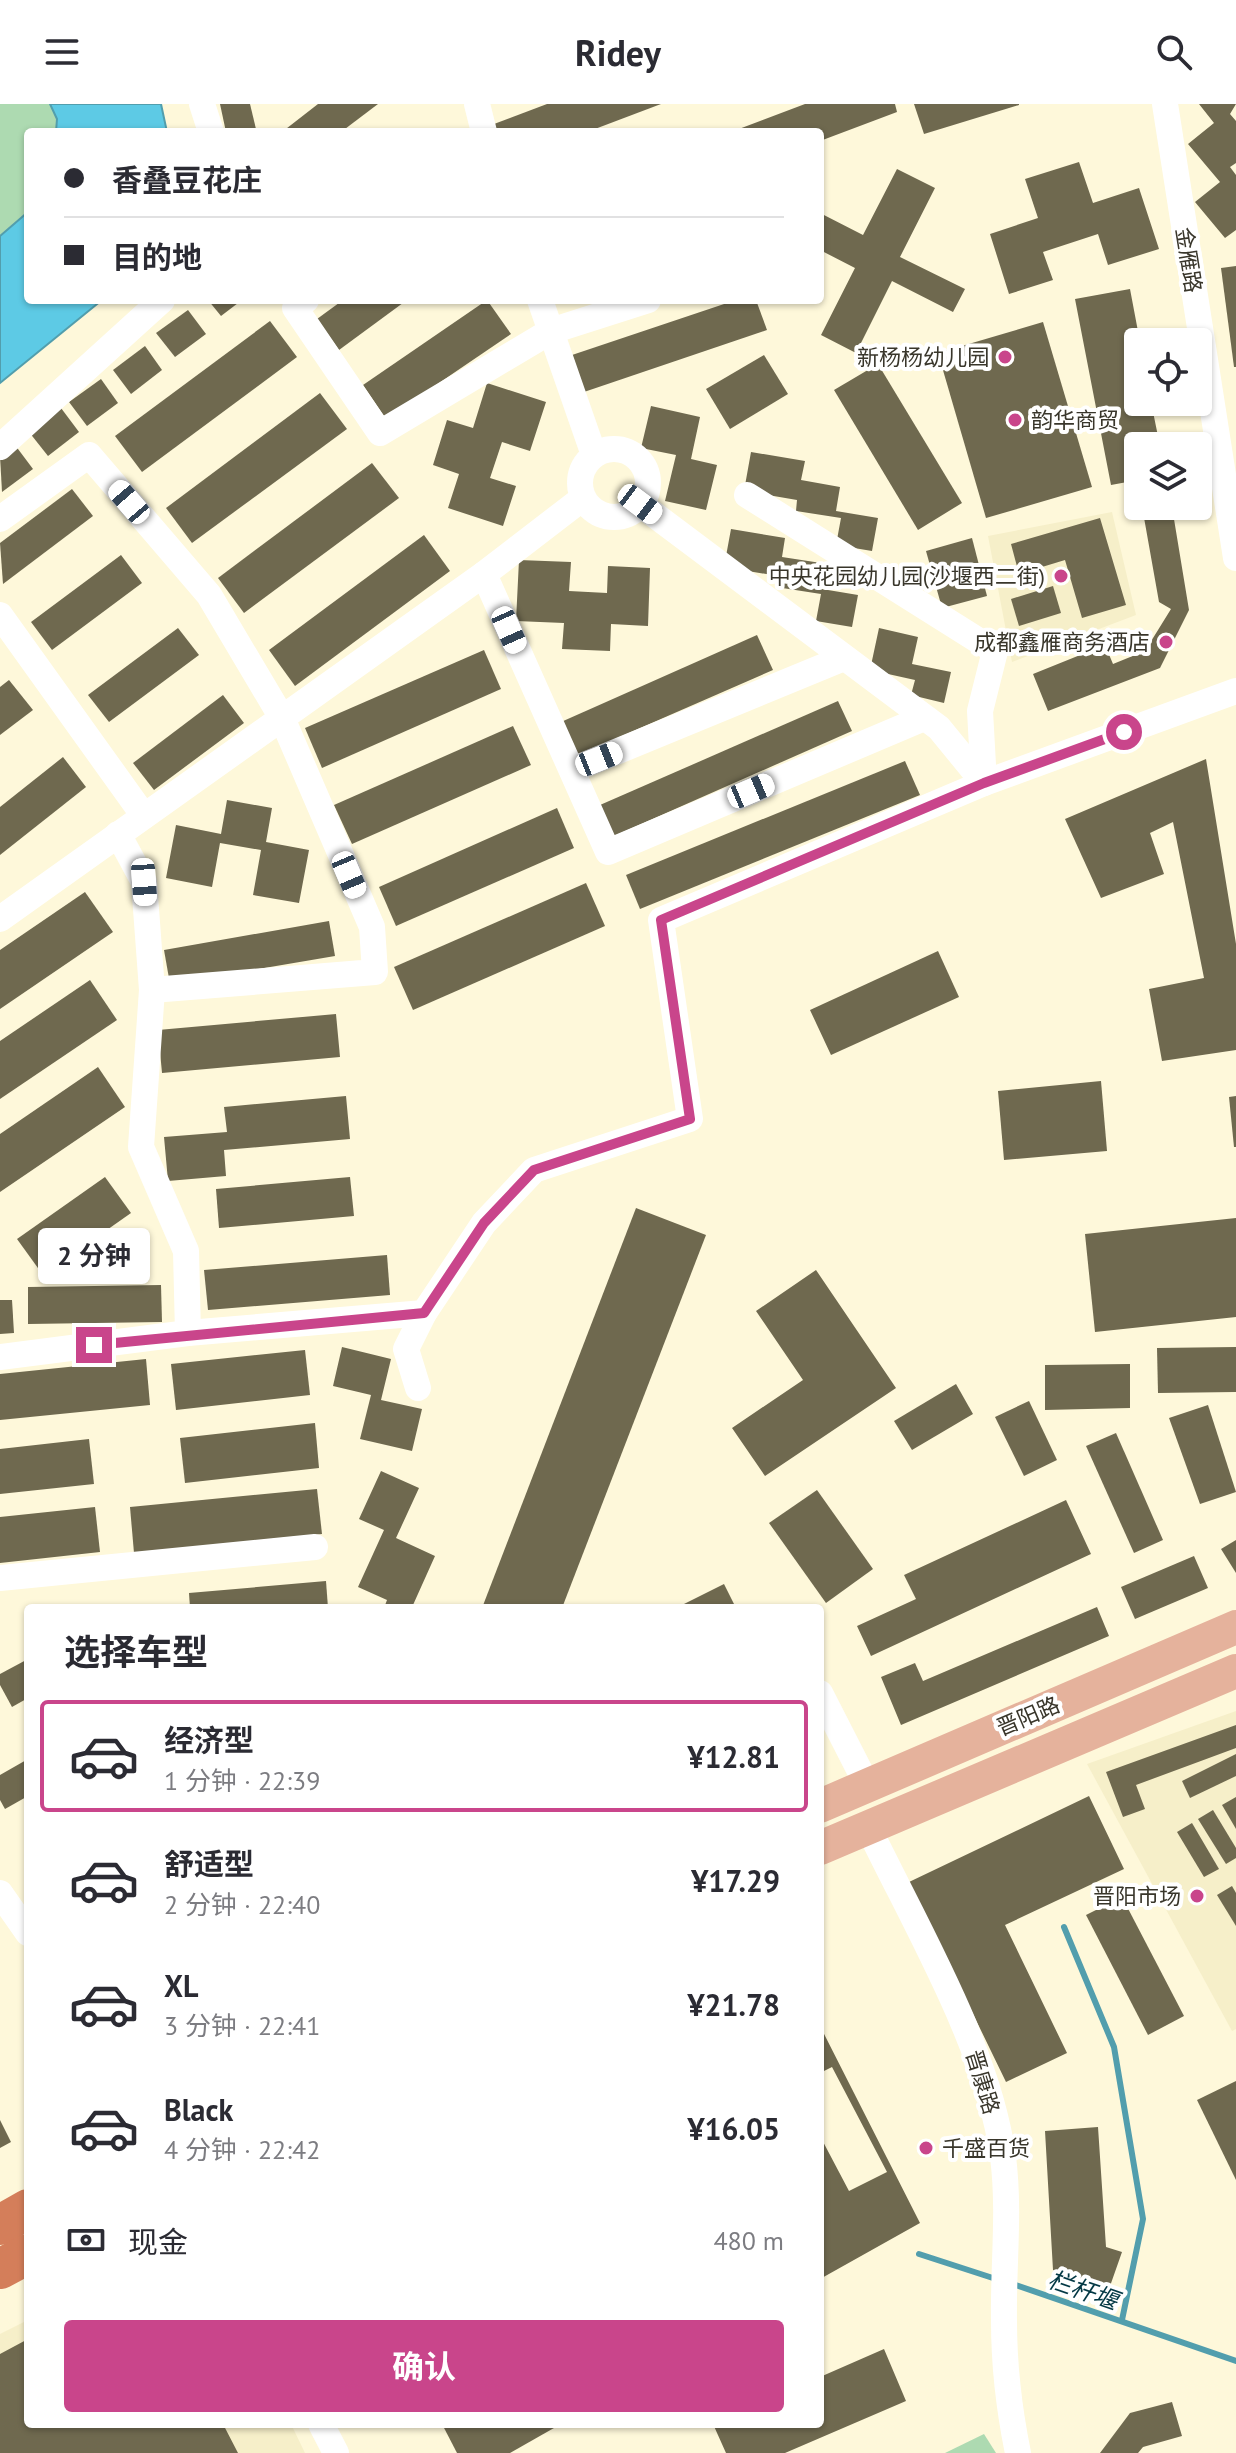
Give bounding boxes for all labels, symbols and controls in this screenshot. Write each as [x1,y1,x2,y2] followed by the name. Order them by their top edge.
[575,29,661,76] text: Ridey
[40,30,84,74] icon: menu
[1152,30,1196,74] icon: search
[112,160,262,199] text: 香叠豆花庄
[1170,225,1208,295] street label: 金雁路
[112,237,202,276] text: 目的地
[1124,328,1212,520] map controls
[1124,328,1212,416] button: locate
[857,343,989,371] place label: 新杨杨幼儿园
[996,348,1014,366] marker: 新杨杨幼儿园
[1031,406,1119,434] place label: 韵华商贸
[1006,411,1024,429] marker: 韵华商贸
[1124,432,1212,520] button: layers
[104,476,154,528] car
[614,480,666,528] car
[769,562,1045,590] place label: 中央花园幼儿园(沙堰西二街)
[1052,567,1070,585] marker: 中央花园幼儿园(沙堰西二街)
[488,603,530,657] car
[974,628,1150,656] place label: 成都鑫雁商务酒店
[1157,633,1175,651] marker: 成都鑫雁商务酒店
[1106,714,1142,750] route start
[572,739,626,779] car
[724,771,778,811] car
[329,848,369,902] car
[130,857,158,907] car
[38,1229,150,1285] callout: 2 分钟
[57,1239,131,1272] text: 2 分钟
[76,1327,112,1363] route end
[64,1628,208,1675] text: 选择车型
[992,1690,1064,1742] street label: 晋阳路
[68,1720,140,1792] icon: car
[164,1720,254,1759] text: 经济型
[688,1737,780,1776] text: ¥12.81
[164,1764,320,1797] text: 1 分钟 · 22:39
[68,1844,140,1916] icon: car
[164,1844,254,1883] text: 舒适型
[691,1861,780,1900] text: ¥17.29
[1093,1882,1181,1910] place label: 晋阳市场
[1188,1887,1206,1905] marker: 晋阳市场
[164,1888,320,1921] text: 2 分钟 · 22:40
[164,1966,198,2005] text: XL
[68,1968,140,2040] icon: car
[688,1985,780,2024] text: ¥21.78
[164,2009,320,2042] text: 3 分钟 · 22:41
[960,2046,1006,2118] street label: 晋康路
[164,2090,233,2129] text: Black
[68,2092,140,2164] icon: car
[688,2109,780,2148] text: ¥16.05
[164,2133,320,2166] text: 4 分钟 · 22:42
[942,2134,1030,2162] place label: 千盛百货
[917,2139,935,2157] marker: 千盛百货
[64,2218,108,2262] icon: cash
[128,2222,188,2261] text: 现金
[713,2224,784,2257] text: 480 m
[1044,2264,1126,2318] water label: 栏杆堰
[64,2320,784,2412] button: 确认

